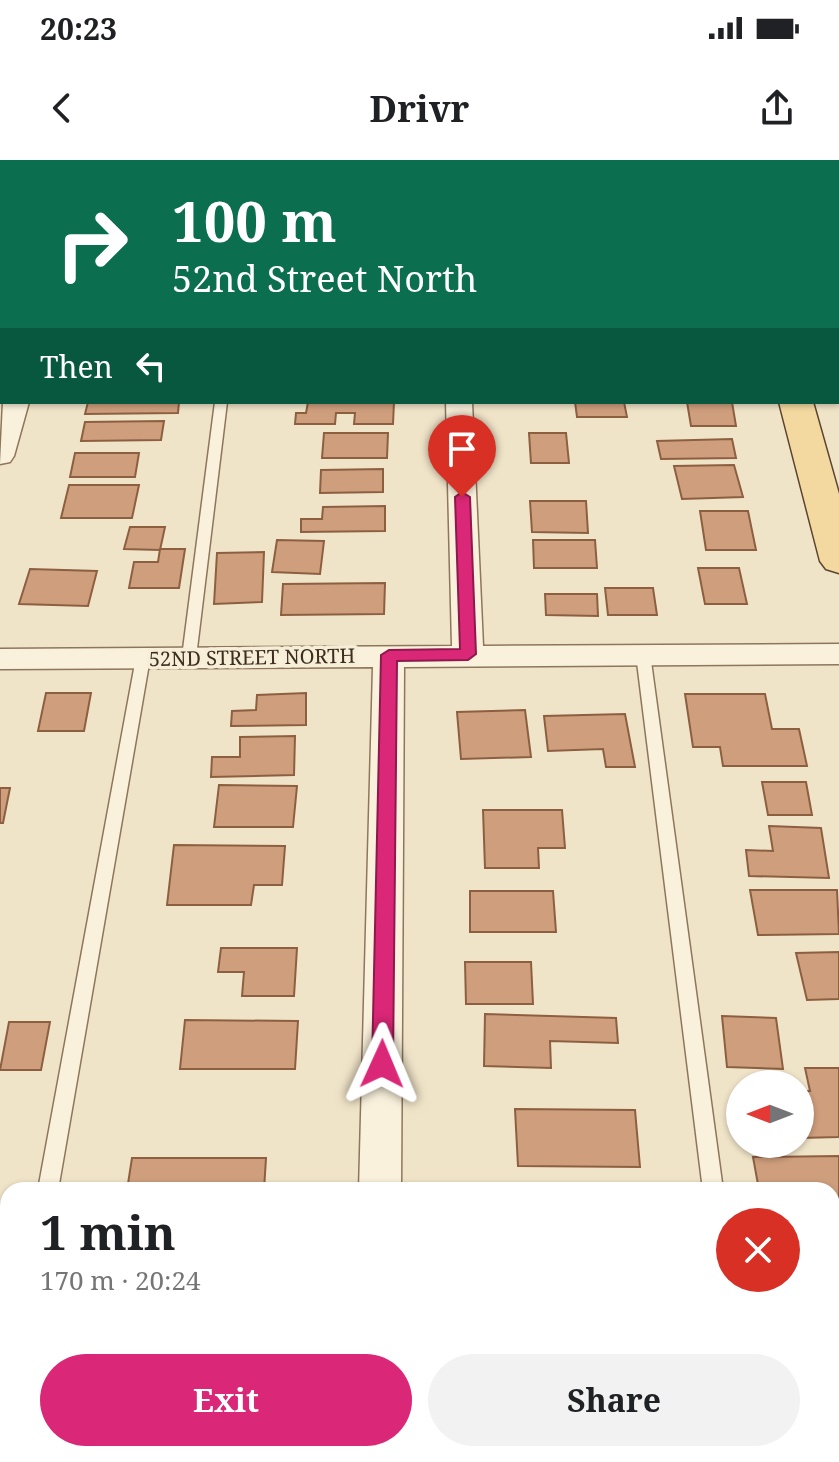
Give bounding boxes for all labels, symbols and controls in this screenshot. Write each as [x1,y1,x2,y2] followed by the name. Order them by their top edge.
[40,8,117,49] text: 20:23
[370,84,469,133] text: Drivr
[40,86,84,130] icon: back
[755,86,799,130] icon: share
[172,182,337,258] text: 100 m
[40,192,144,296] icon: right
[172,254,477,303] text: 52nd Street North
[129,344,173,388] icon: left
[40,346,113,387] text: Then
[428,415,496,497] pin
[440,427,484,471] icon: arrive
[149,642,356,672] street label: 52ND STREET NORTH
[340,1022,424,1106] position arrow
[726,1070,814,1158] north arrow
[726,1070,814,1158] map controls
[40,1199,176,1264] text: 1 min
[716,1208,800,1292] button: close
[40,1262,201,1298] text: 170 m · 20:24
[40,1354,412,1446] button: Exit
[428,1354,800,1446] button: Share

